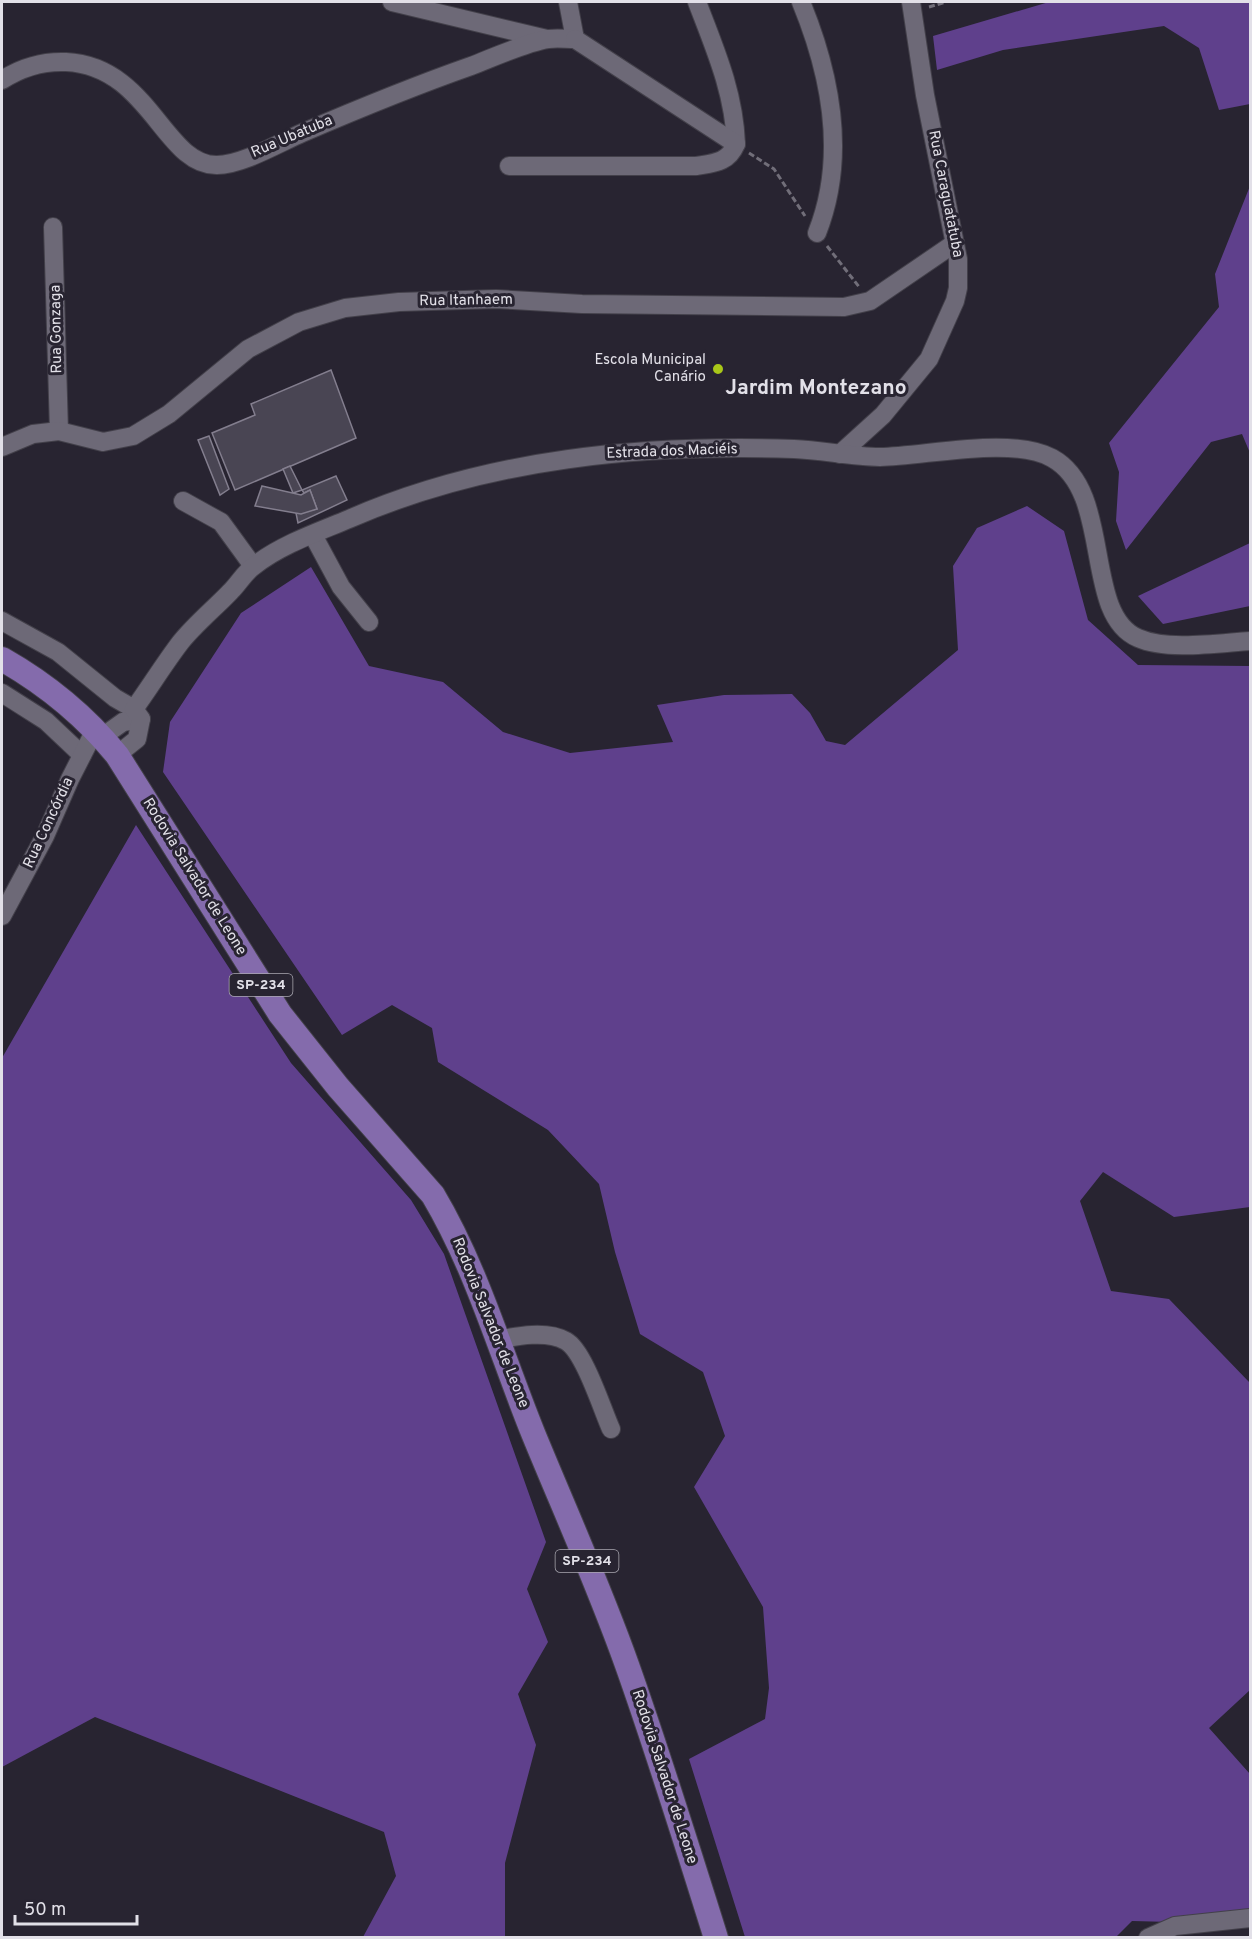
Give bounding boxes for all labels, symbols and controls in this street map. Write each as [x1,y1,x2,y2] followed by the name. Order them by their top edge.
[248,111,336,163] street label: Rua Ubatuba
[923,129,967,259] street label: Rua Caraguatatuba
[47,284,67,374] street label: Rua Gonzaga
[419,291,513,311] street label: Rua Itanhaem
[594,351,706,387] place label: Escola Municipal Canário
[711,362,725,376] marker: Escola Municipal Canário
[725,375,907,402] district label: Jardim Montezano
[606,440,738,464] street label: Estrada dos Maciéis
[20,775,78,871] street label: Rua Concórdia
[138,795,250,959] street label: Rodovia Salvador de Leone
[230,974,292,996] road number: SP-234
[447,1235,533,1411] street label: Rodovia Salvador de Leone
[556,1550,618,1572] road number: SP-234
[627,1688,701,1866] street label: Rodovia Salvador de Leone
[15,1888,136,1926] scale bar
[24,1899,66,1922] text: 50 m

